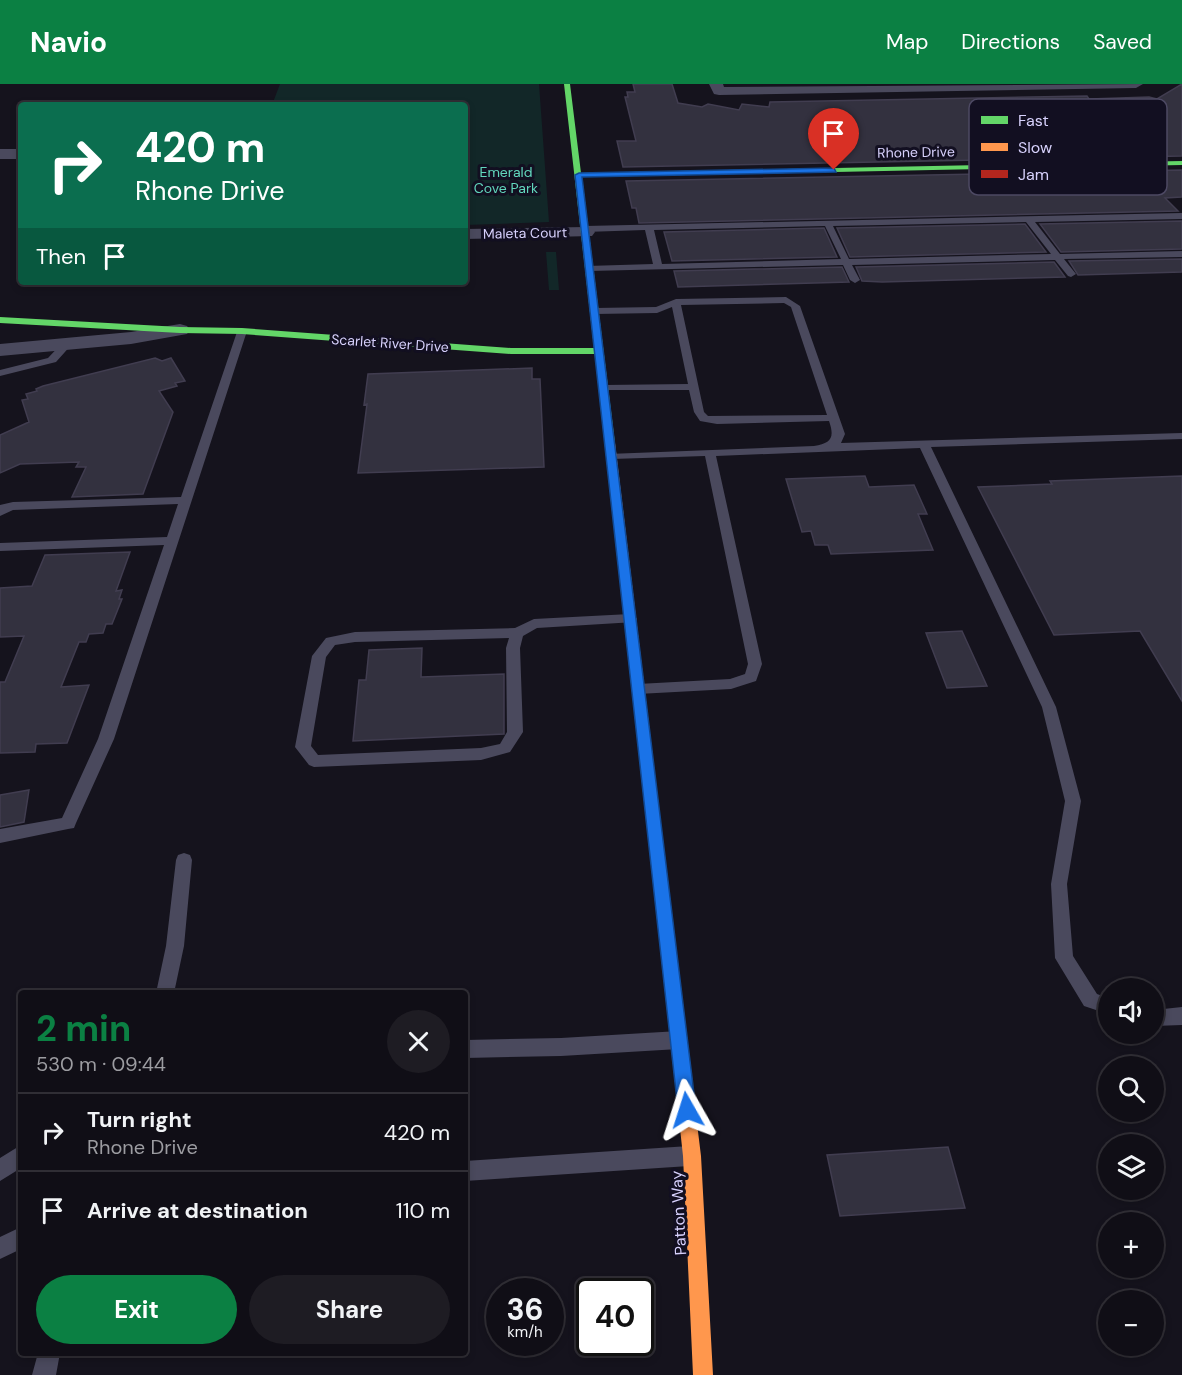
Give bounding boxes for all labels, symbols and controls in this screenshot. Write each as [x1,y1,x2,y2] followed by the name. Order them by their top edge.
[30,24,107,61] text: Navio
[886,28,928,56] text: Map
[961,28,1060,56] text: Directions
[1093,28,1152,56] text: Saved
[969,99,1167,195] legend
[808,108,859,170] pin
[1018,110,1049,131] text: Fast
[817,117,850,150] icon: arrive
[135,120,265,175] text: 420 m
[36,126,114,204] icon: right
[1018,137,1052,158] text: Slow
[877,142,955,162] street label: Rhone Drive
[474,163,538,197] park label: Emerald Cove Park
[1018,164,1049,185] text: Jam
[135,173,285,208] text: Rhone Drive
[483,223,567,243] street label: Maleta Court
[98,240,131,273] icon: arrive
[36,242,86,271] text: Then
[331,330,449,356] street label: Scarlet River Drive
[1098,978,1164,1356] map controls
[1098,978,1164,1044] button: sound
[36,1005,131,1052] text: 2 min
[387,1010,450,1073] button: close
[36,1051,166,1077] text: 530 m · 09:44
[1098,1056,1164,1122] button: search
[655,1078,719,1142] position arrow
[87,1105,192,1134] text: Turn right
[36,1116,69,1149] icon: right
[384,1118,450,1147] text: 420 m
[87,1134,198,1160] text: Rhone Drive
[1098,1134,1164,1200] button: layers
[666,1170,691,1256] street label: Patton Way
[36,1194,69,1227] icon: arrive
[87,1196,308,1225] text: Arrive at destination
[396,1196,450,1225] text: 110 m
[1098,1212,1164,1278] button: +
[36,1275,237,1344] button: Exit
[249,1275,450,1344] button: Share
[576,1278,654,1356] speed limit sign: 40
[506,1290,544,1329] text: 36
[1098,1290,1164,1356] button: −
[507,1322,543,1342] text: km/h

